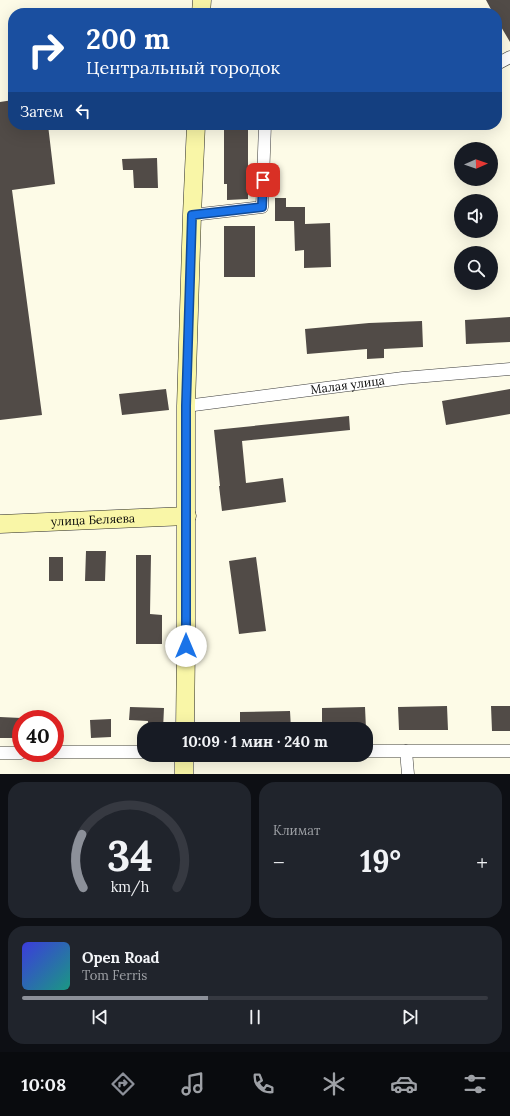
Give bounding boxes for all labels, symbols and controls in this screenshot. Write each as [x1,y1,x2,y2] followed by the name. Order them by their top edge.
[86,21,170,57] text: 200 m
[20,24,72,76] icon: right
[86,56,280,79] text: Центральный городок
[72,100,94,122] icon: left
[20,102,64,121] text: Затем
[454,142,498,186] north arrow
[454,142,498,290] map controls
[246,163,280,197] pin
[252,169,274,191] icon: arrive
[454,194,498,238] button: sound
[454,246,498,290] button: search
[310,372,386,397] street label: Малая улица
[50,510,135,529] street label: улица Беляева
[165,625,207,667] position arrow
[12,710,64,762] speed limit sign: 40
[182,732,328,751] text: 10:09 · 1 мин · 240 m
[273,822,320,839] text: Климат
[106,829,153,882] text: 34
[360,842,401,880] text: 19°
[273,848,285,876] text: −
[476,848,488,876] text: +
[110,878,149,897] text: km/h
[82,948,160,967] text: Open Road
[82,967,147,984] text: Tom Ferris
[89,1006,111,1028] icon: previous
[244,1006,266,1028] icon: pause
[399,1006,421,1028] icon: next
[109,1070,137,1098] icon: directions
[179,1070,207,1098] icon: music
[249,1070,277,1098] icon: phone
[320,1070,348,1098] icon: climate
[390,1070,418,1098] icon: car
[461,1070,489,1098] icon: filters
[21,1073,66,1096] text: 10:08

